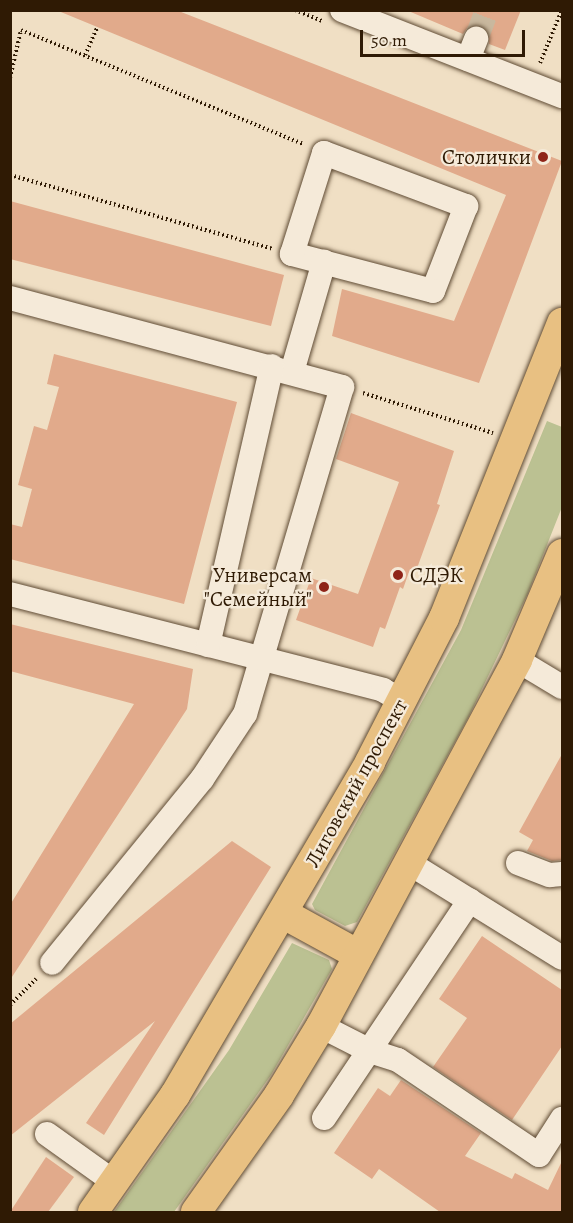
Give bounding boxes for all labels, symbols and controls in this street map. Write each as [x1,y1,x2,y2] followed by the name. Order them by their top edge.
[363,18,528,56] scale bar
[371,28,407,52] text: 50 m
[442,144,531,170] place label: Столички
[536,150,550,164] marker: Столички
[204,562,312,612] place label: Универсам "Семейный"
[410,562,463,588] place label: СДЭК
[391,568,405,582] marker: СДЭК
[317,580,331,594] marker: Универсам "Семейный"
[299,695,413,871] street label: Лиговский проспект

